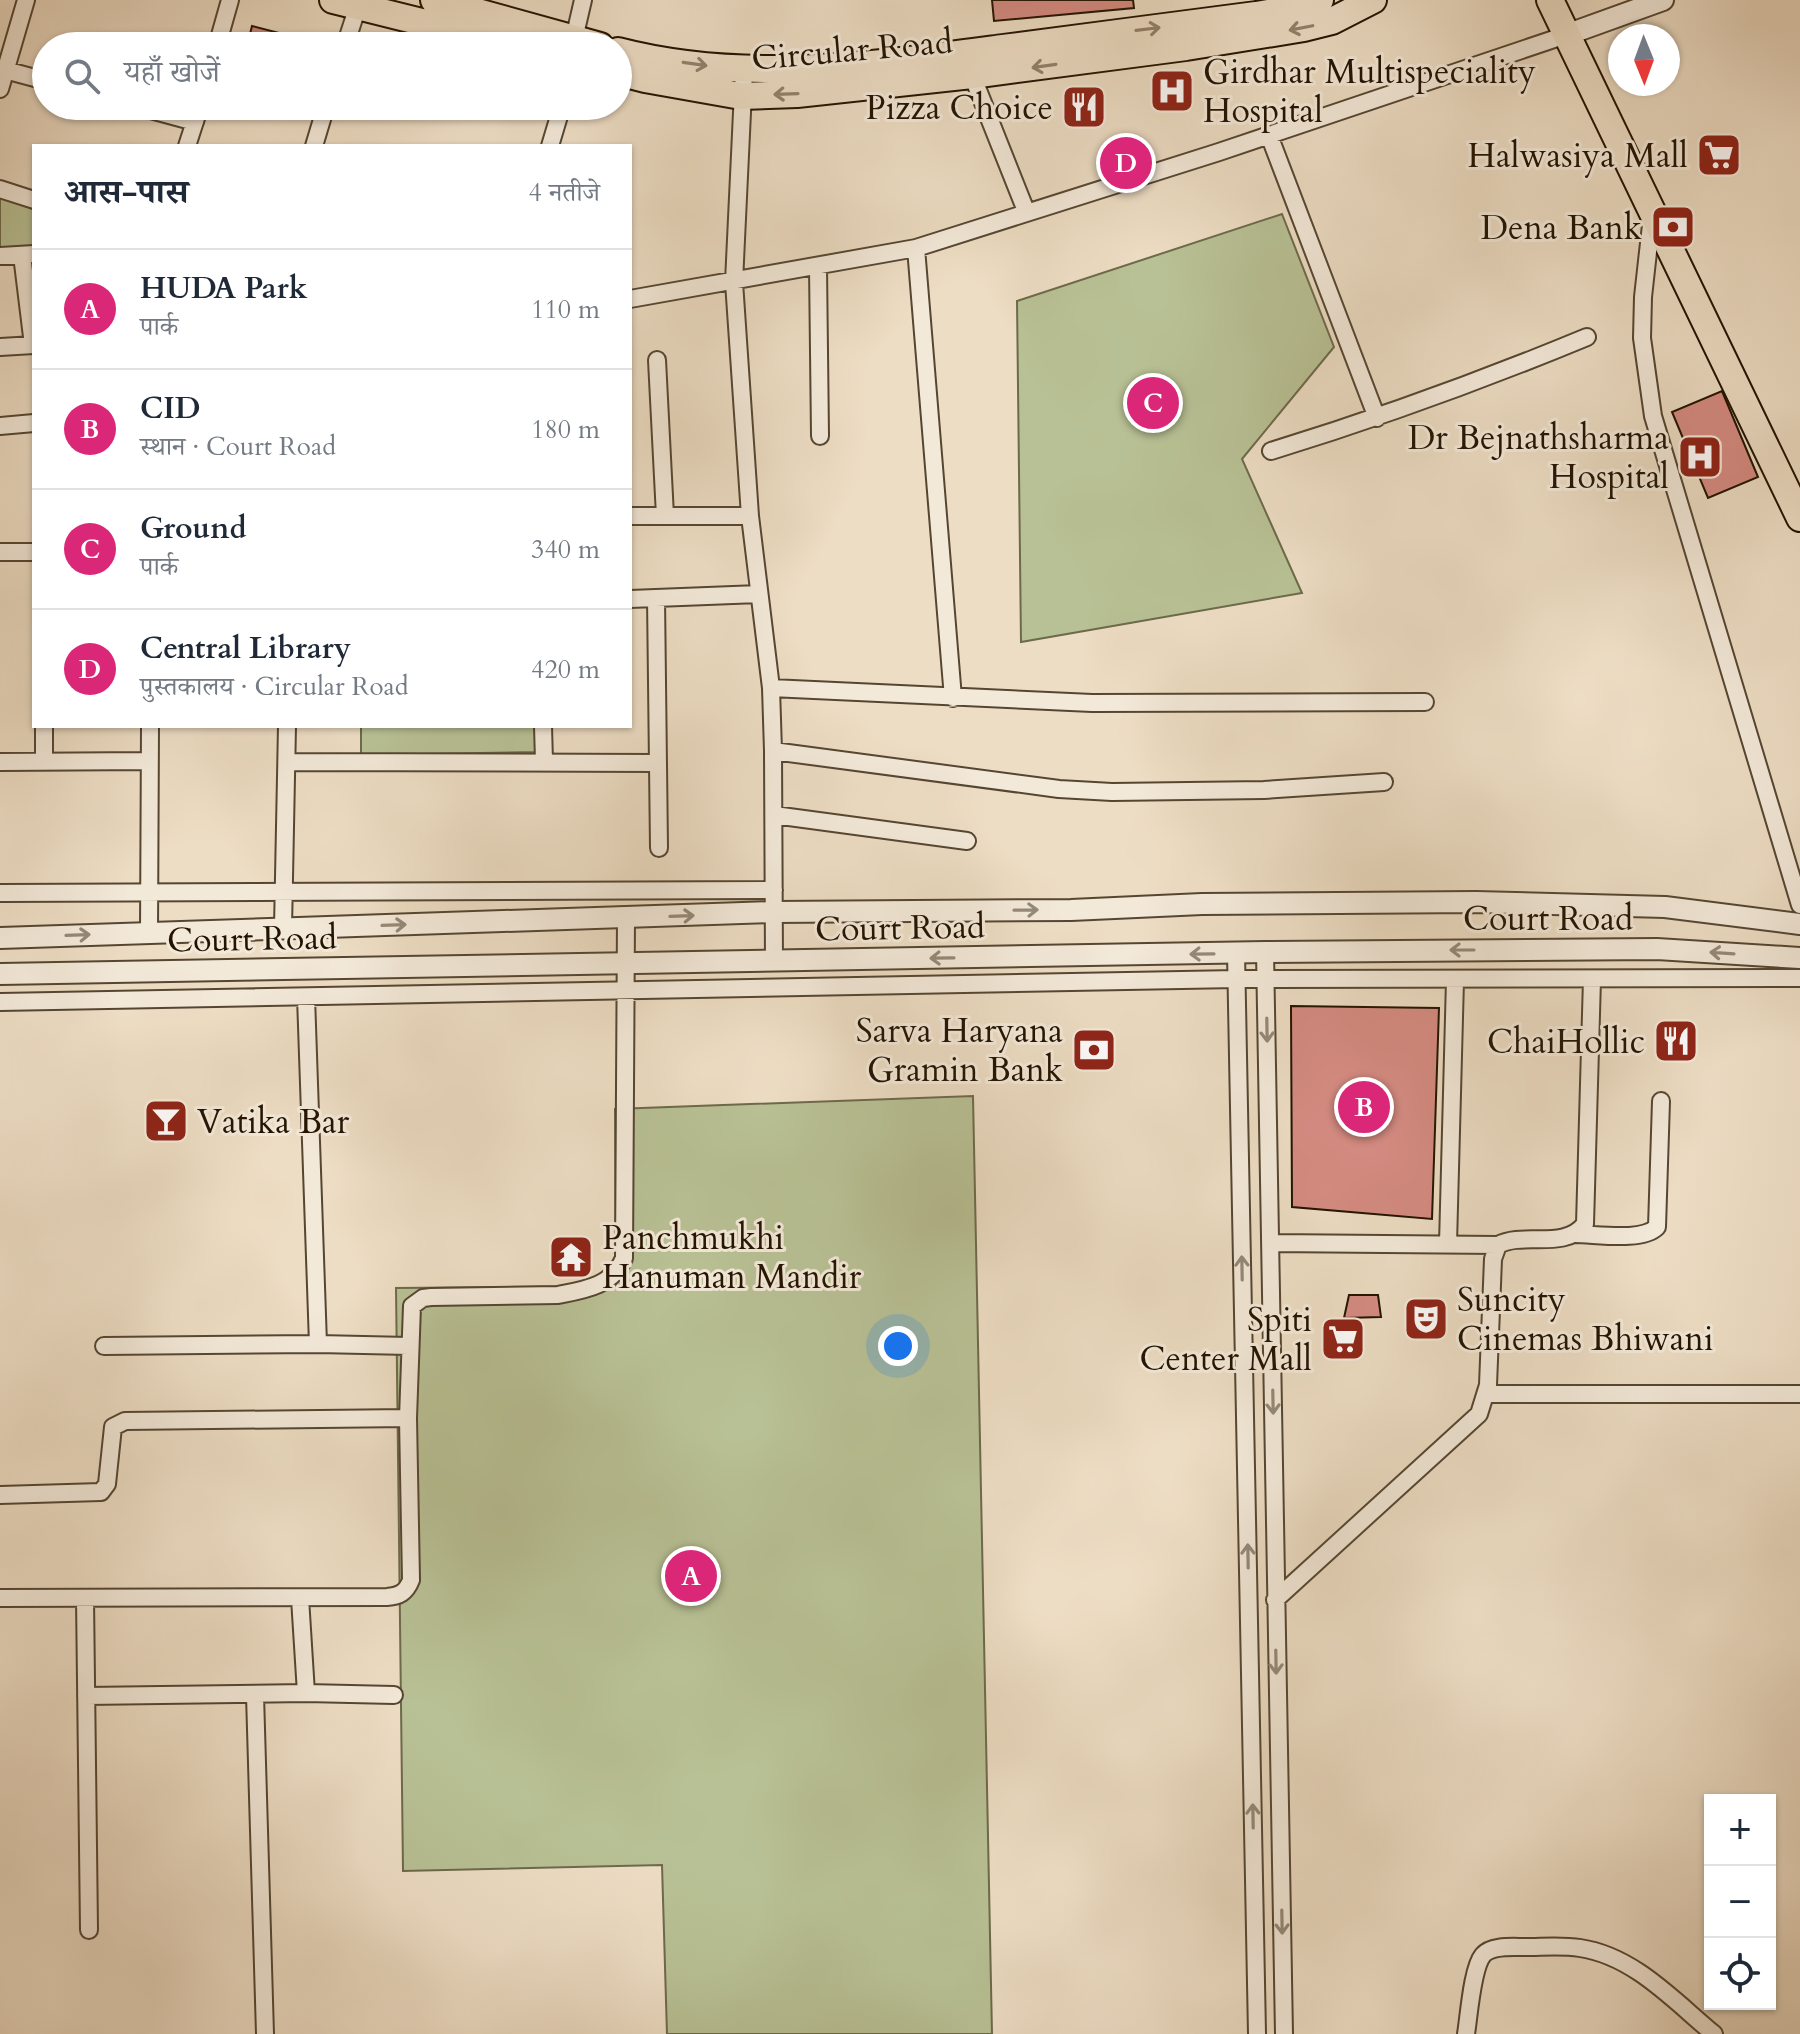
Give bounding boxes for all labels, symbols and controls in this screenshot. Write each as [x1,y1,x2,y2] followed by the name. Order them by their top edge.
[750,18,955,82] street label: Circular Road
[1135,21,1160,36] one-way arrow
[1289,21,1315,36] one-way arrow
[1608,24,1680,96] north arrow
[32,32,632,120] search box
[1203,49,1536,134] place label: Girdhar Multispeciality Hospital
[124,52,220,93] text: यहाँ खोजें
[60,54,104,98] icon: search
[682,57,707,72] one-way arrow
[1032,59,1057,74] one-way arrow
[1148,67,1196,115] hospital icon: Girdhar Multispeciality Hospital
[1060,83,1108,131] restaurant icon: Pizza Choice
[866,85,1053,131] place label: Pizza Choice
[773,87,800,102] one-way arrow
[1695,131,1743,179] supermarket icon: Halwasiya Mall
[1100,133,1152,193] pin: D
[1468,133,1688,179] place label: Halwasiya Mall
[64,169,188,215] text: आस-पास
[529,175,600,210] text: 4 नतीजे
[1649,203,1697,251] bank icon: Dena Bank
[1480,205,1643,251] place label: Dena Bank
[140,268,307,309] text: HUDA Park
[80,292,100,327] text: A
[531,292,600,327] text: 110 m
[140,309,178,344] text: पार्क
[1127,373,1179,433] pin: C
[140,388,201,429] text: CID
[81,412,99,447] text: B
[531,412,600,447] text: 180 m
[1408,415,1669,500] place label: Dr Bejnathsharma Hospital
[140,429,336,464] text: स्थान · Court Road
[1676,433,1724,481] hospital icon: Dr Bejnathsharma Hospital
[140,508,247,549] text: Ground
[80,532,100,567] text: C
[531,532,600,567] text: 340 m
[140,549,178,584] text: पार्क
[140,628,351,669] text: Central Library
[79,652,101,687] text: D
[531,652,600,687] text: 420 m
[140,669,409,704] text: पुस्तकालय · Circular Road
[1463,896,1633,942] street label: Court Road
[1012,902,1039,918] one-way arrow
[815,904,985,952] street label: Court Road
[668,908,695,923] one-way arrow
[167,915,337,963] street label: Court Road
[380,918,407,933] one-way arrow
[64,928,91,943] one-way arrow
[1449,942,1476,958] one-way arrow
[1709,945,1736,960] one-way arrow
[1189,946,1216,961] one-way arrow
[929,950,956,966] one-way arrow
[856,1008,1064,1093] place label: Sarva Haryana Gramin Bank
[1259,1016,1274,1043] one-way arrow
[1652,1017,1700,1065] restaurant icon: ChaiHollic
[1487,1019,1645,1065] place label: ChaiHollic
[1070,1026,1118,1074] bank icon: Sarva Haryana Gramin Bank
[1338,1077,1390,1137] pin: B
[142,1097,190,1145] bar icon: Vatika Bar
[197,1099,350,1145] place label: Vatika Bar
[602,1215,862,1300] place label: Panchmukhi Hanuman Mandir
[547,1233,595,1281] temple icon: Panchmukhi Hanuman Mandir
[1234,1255,1250,1282] one-way arrow
[1457,1277,1713,1362] place label: Suncity Cinemas Bhiwani
[1402,1295,1450,1343] theatre icon: Suncity Cinemas Bhiwani
[1140,1297,1312,1382] place label: Spiti Center Mall
[1319,1315,1367,1363] supermarket icon: Spiti Center Mall
[878,1326,918,1366] your location
[1265,1388,1280,1415] one-way arrow
[1240,1543,1255,1570] one-way arrow
[665,1546,717,1606] pin: A
[1268,1648,1284,1675] one-way arrow
[1704,1794,1776,2010] map controls
[1704,1794,1776,1866] button: +
[1245,1803,1260,1830] one-way arrow
[1704,1866,1776,1938] button: −
[1274,1908,1289,1935] one-way arrow
[1704,1938,1776,2010] button: locate

